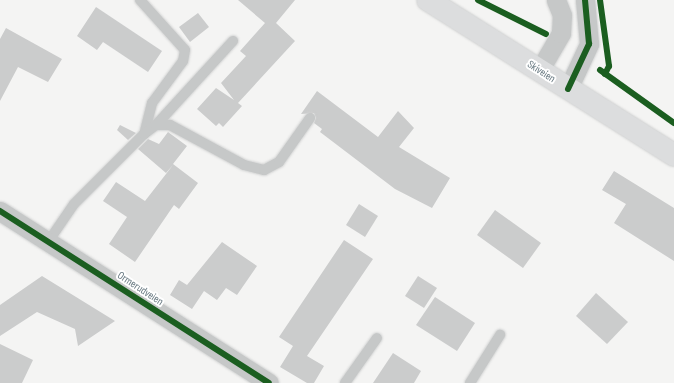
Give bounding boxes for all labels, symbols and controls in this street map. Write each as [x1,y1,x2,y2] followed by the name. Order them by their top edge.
[525,58,557,86] street label: Skiveien
[115,269,165,309] street label: Ormerudveien

